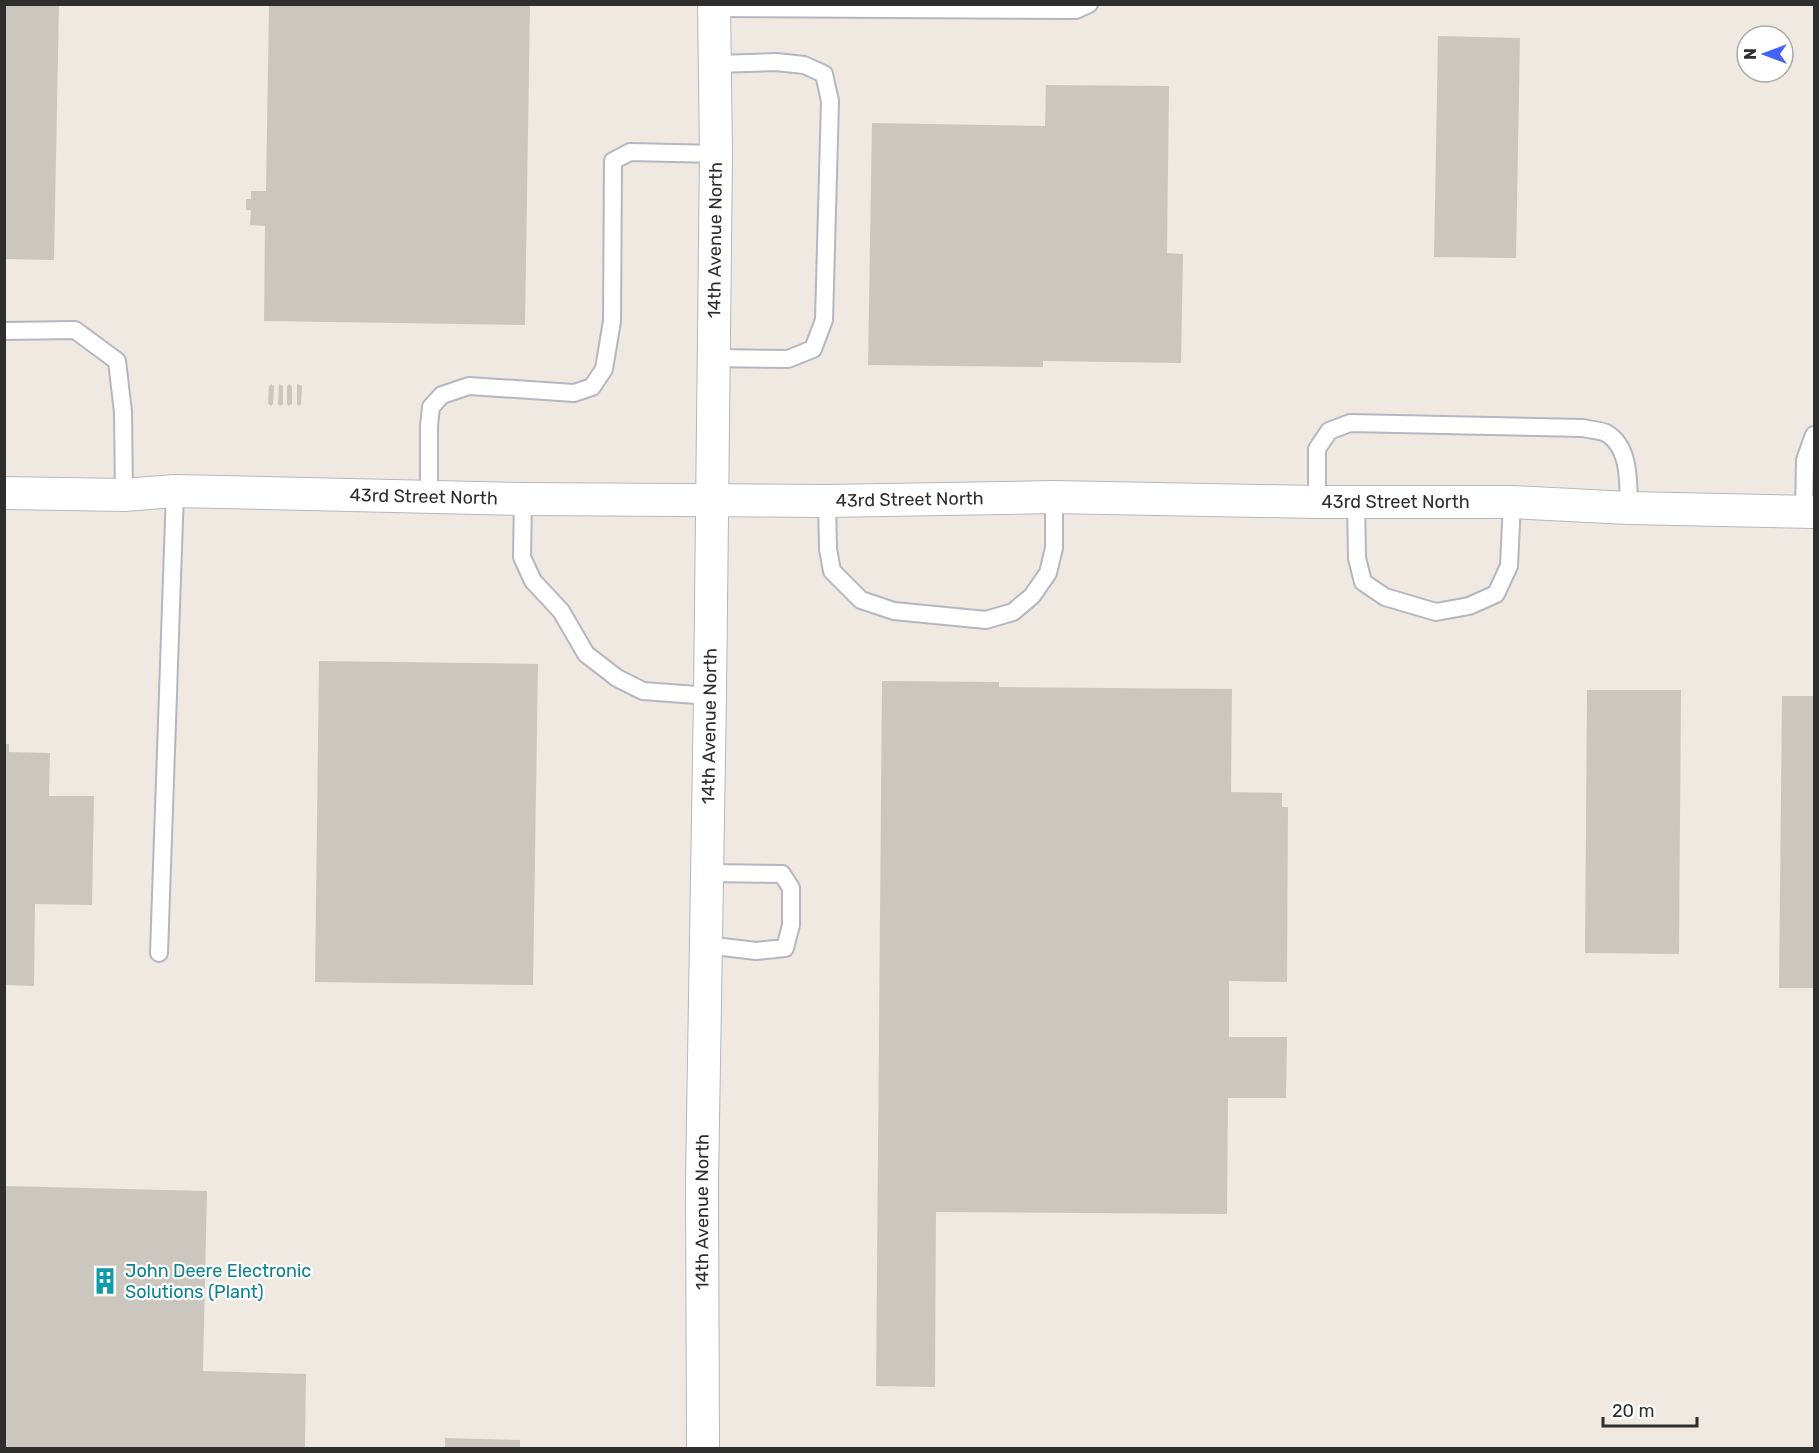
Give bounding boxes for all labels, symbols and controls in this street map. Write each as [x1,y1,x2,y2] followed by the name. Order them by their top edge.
[1735,24,1795,84] north arrow
[1741,48,1760,60] text: N
[703,162,727,318] street label: 14th Avenue North
[350,484,498,509] street label: 43rd Street North
[836,487,984,512] street label: 43rd Street North
[1322,491,1470,513] street label: 43rd Street North
[697,648,722,804] street label: 14th Avenue North
[691,1134,714,1290] street label: 14th Avenue North
[125,1260,311,1303] place label: John Deere Electronic Solutions (Plant)
[90,1266,120,1296] building icon: John Deere Electronic Solutions (Plant)
[1603,1390,1698,1428] scale bar
[1612,1400,1654,1422] text: 20 m

